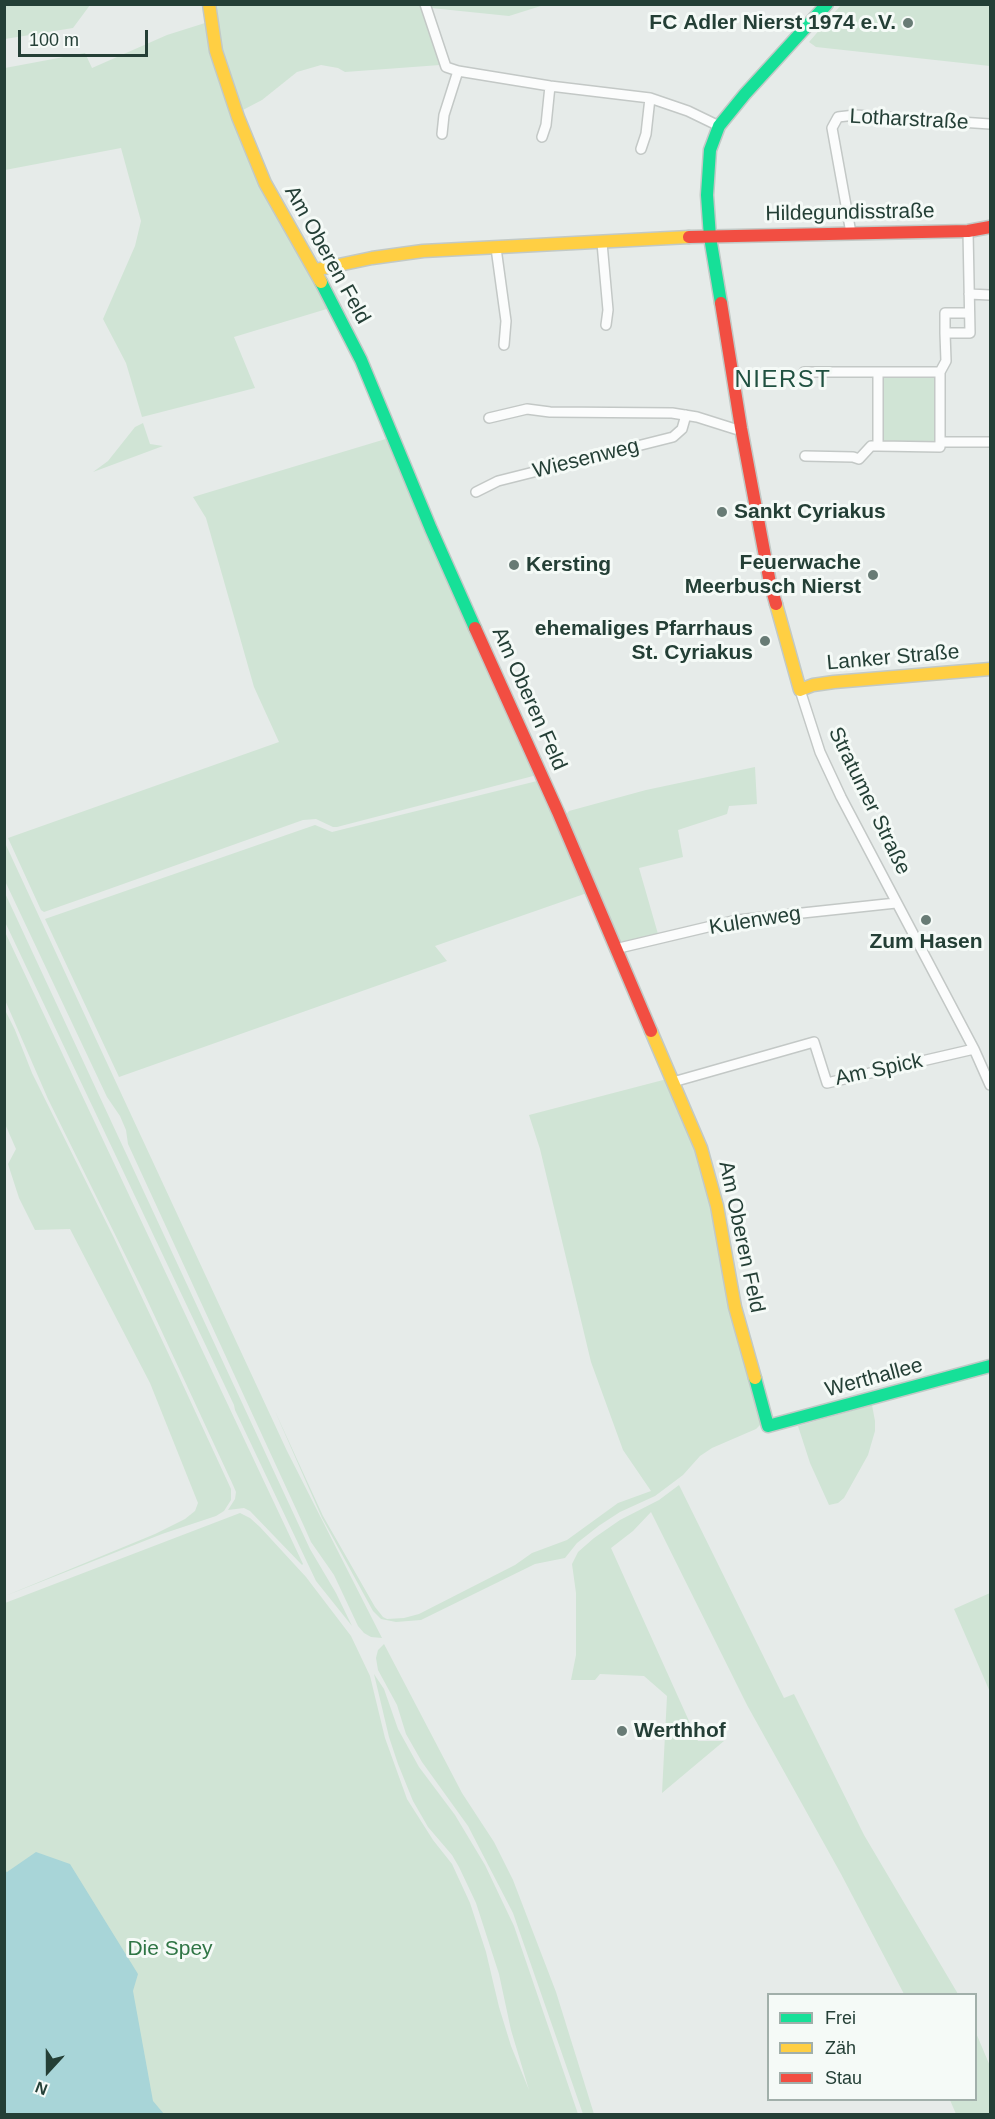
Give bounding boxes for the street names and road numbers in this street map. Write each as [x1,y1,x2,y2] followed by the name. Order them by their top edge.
[849,104,969,136] street label: Lotharstraße
[279,182,375,328] street label: Am Oberen Feld
[765,199,935,227] street label: Hildegundisstraße
[530,434,642,484] street label: Wiesenweg
[486,624,572,774] street label: Am Oberen Feld
[826,640,960,676] street label: Lanker Straße
[822,723,916,879] street label: Stratumer Straße
[707,901,803,941] street label: Kulenweg
[833,1048,925,1092] street label: Am Spick
[713,1159,769,1315] street label: Am Oberen Feld
[822,1353,926,1403] street label: Werthallee

